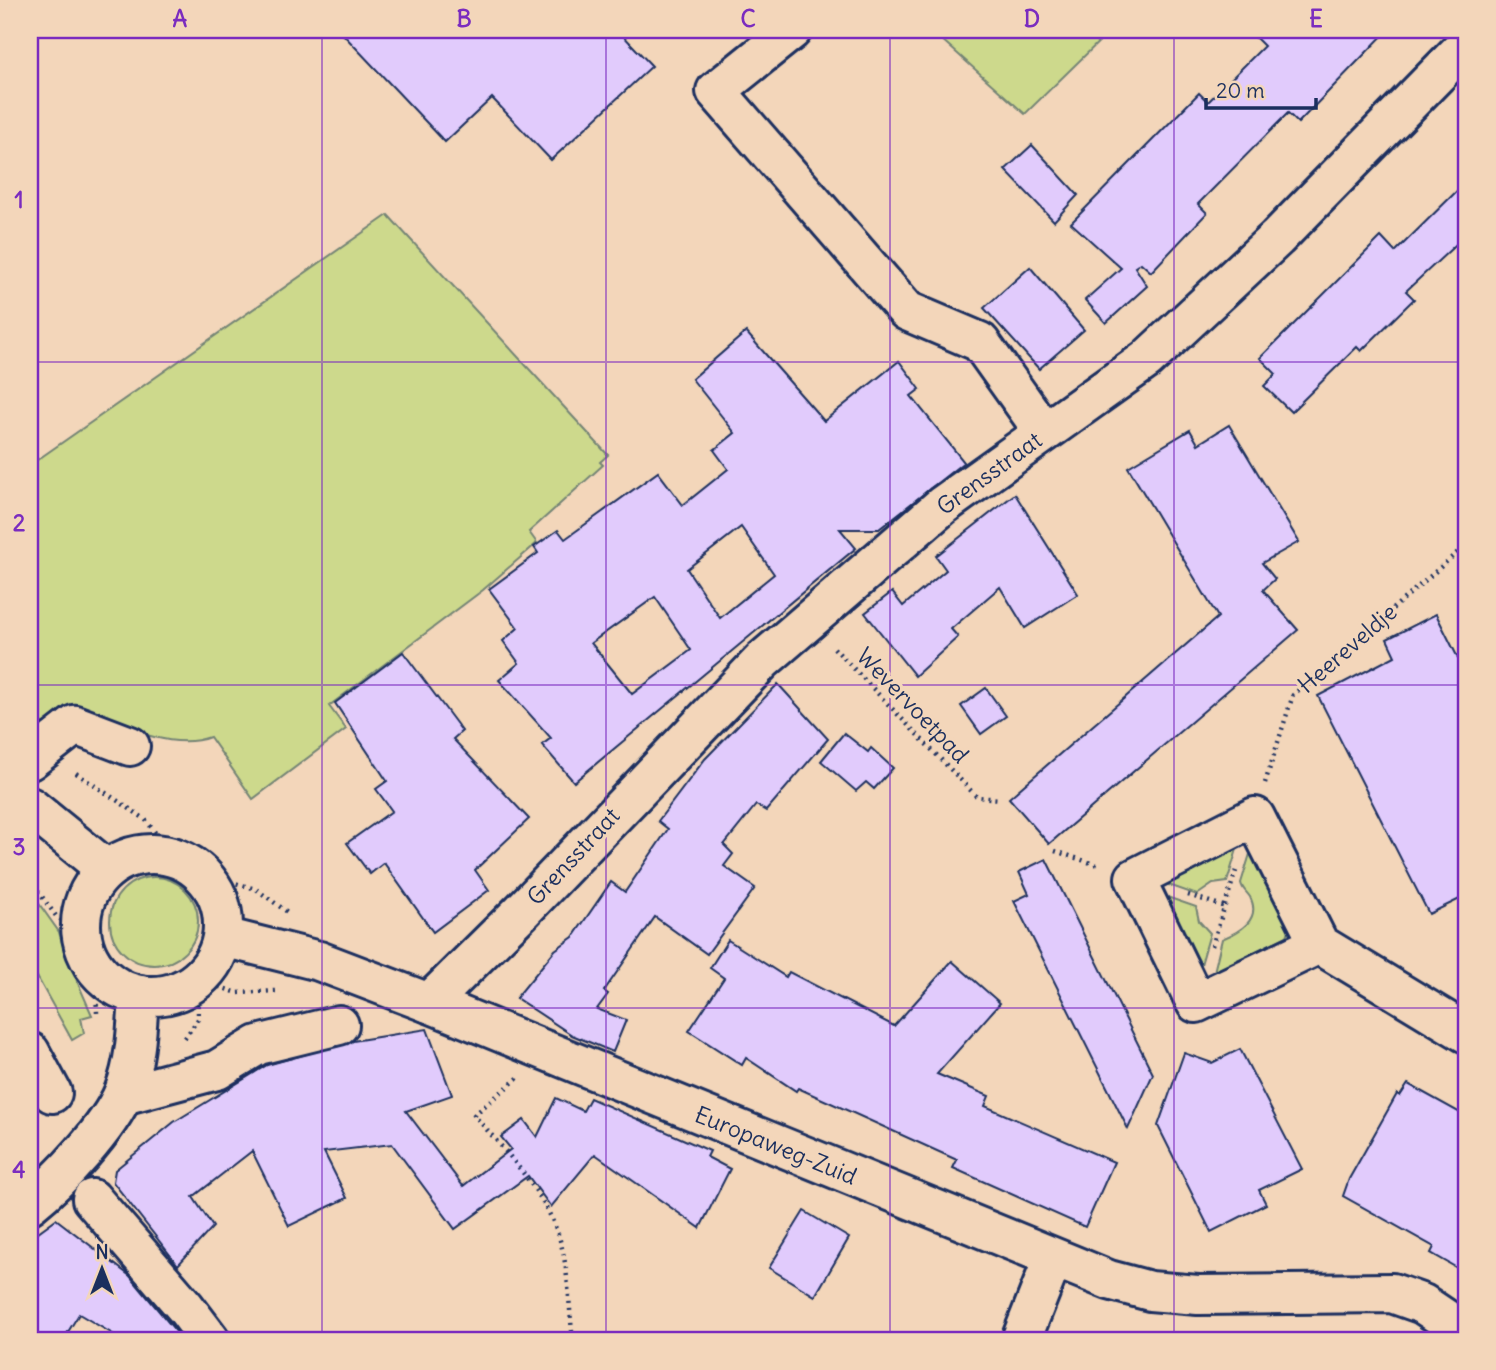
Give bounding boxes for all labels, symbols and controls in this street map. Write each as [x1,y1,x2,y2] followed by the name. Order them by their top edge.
[173,4,188,33] text: A
[456,4,472,33] text: B
[740,4,756,33] text: C
[1024,4,1040,33] text: D
[1309,4,1323,33] text: E
[1206,66,1316,110] scale bar
[1216,77,1265,104] text: 20 m
[14,185,24,214] text: 1
[931,425,1047,521] street label: Grensstraat
[13,508,26,537] text: 2
[1291,597,1403,699] street label: Heereveldje
[851,641,975,769] street label: Wevervoetpad
[521,801,626,911] street label: Grensstraat
[12,832,26,861] text: 3
[691,1099,861,1191] street label: Europaweg-Zuid
[12,1155,26,1184] text: 4
[66,1234,136,1304] north arrow
[95,1240,109,1264] text: N

